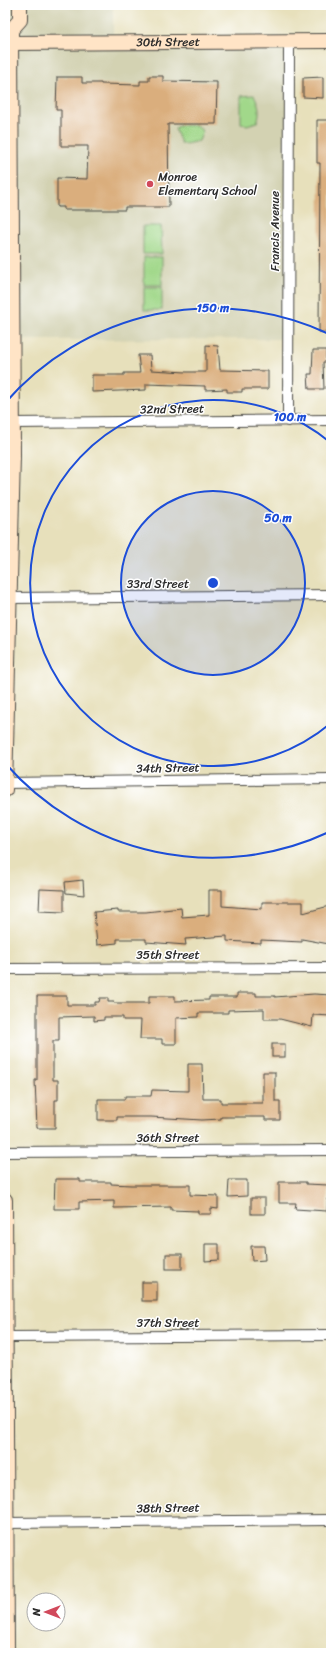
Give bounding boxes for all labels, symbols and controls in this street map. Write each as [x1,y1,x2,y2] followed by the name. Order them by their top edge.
[136,31,200,53] street label: 30th Street
[158,166,258,202] place label: Monroe Elementary School
[145,179,155,189] marker: Monroe Elementary School
[264,191,286,271] street label: Francis Avenue
[197,297,230,319] text: 150 m
[140,397,204,421] street label: 32nd Street
[274,406,307,428] text: 100 m
[264,507,292,529] text: 50 m
[127,573,189,595] street label: 33rd Street
[206,576,220,590] centre of rings
[136,756,200,780] street label: 34th Street
[136,944,200,966] street label: 35th Street
[137,1127,199,1149] street label: 36th Street
[137,1312,199,1334] street label: 37th Street
[136,1496,200,1520] street label: 38th Street
[26,1592,66,1632] north arrow
[27,1608,46,1617] text: N

